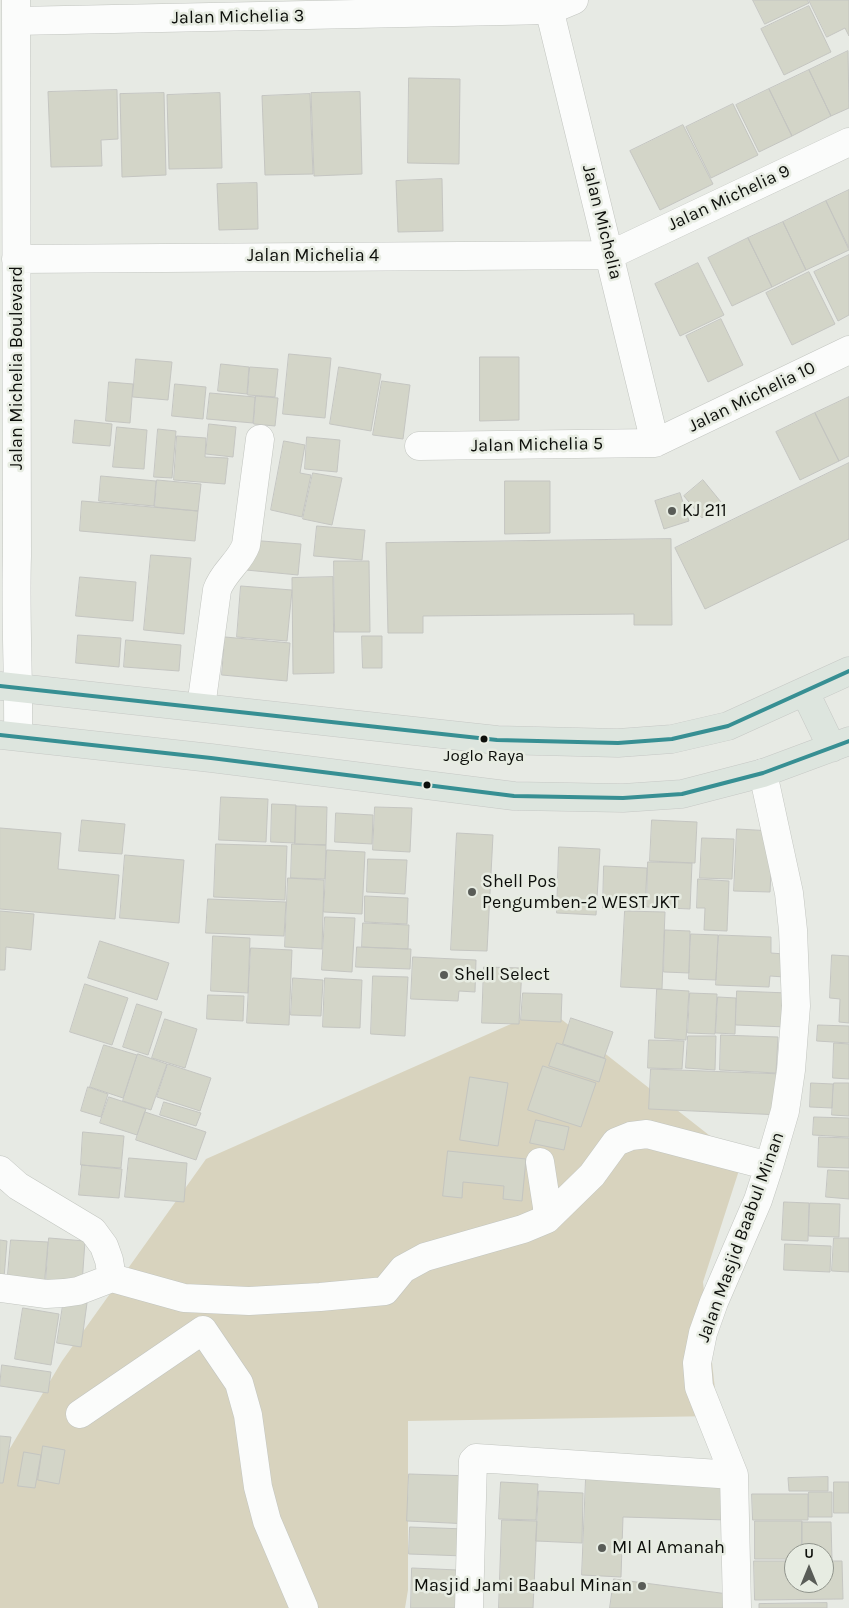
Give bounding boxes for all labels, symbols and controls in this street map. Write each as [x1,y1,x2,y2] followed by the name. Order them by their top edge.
[172,5,304,29] street label: Jalan Michelia 3
[664,160,794,236] street label: Jalan Michelia 9
[577,162,627,282] street label: Jalan Michelia
[247,245,379,267] street label: Jalan Michelia 4
[6,266,28,470] street label: Jalan Michelia Boulevard
[685,357,819,437] street label: Jalan Michelia 10
[471,433,603,457] street label: Jalan Michelia 5
[682,500,727,522] place label: KJ 211
[666,505,678,517] marker: KJ 211
[479,734,489,744] marker: Joglo Raya
[444,746,524,766] place label: Joglo Raya
[422,780,432,790] unlabelled marker
[482,871,679,914] place label: Shell Pos Pengumben-2 WEST JKT
[466,886,478,898] marker: Shell Pos Pengumben-2 WEST JKT
[454,964,550,986] place label: Shell Select
[438,969,450,981] marker: Shell Select
[693,1129,789,1345] street label: Jalan Masjid Baabul Minan
[612,1537,725,1559] place label: MI Al Amanah
[596,1542,608,1554] marker: MI Al Amanah
[784,1543,834,1593] north arrow
[804,1545,814,1562] text: U
[414,1575,632,1597] place label: Masjid Jami Baabul Minan
[636,1580,648,1592] marker: Masjid Jami Baabul Minan

